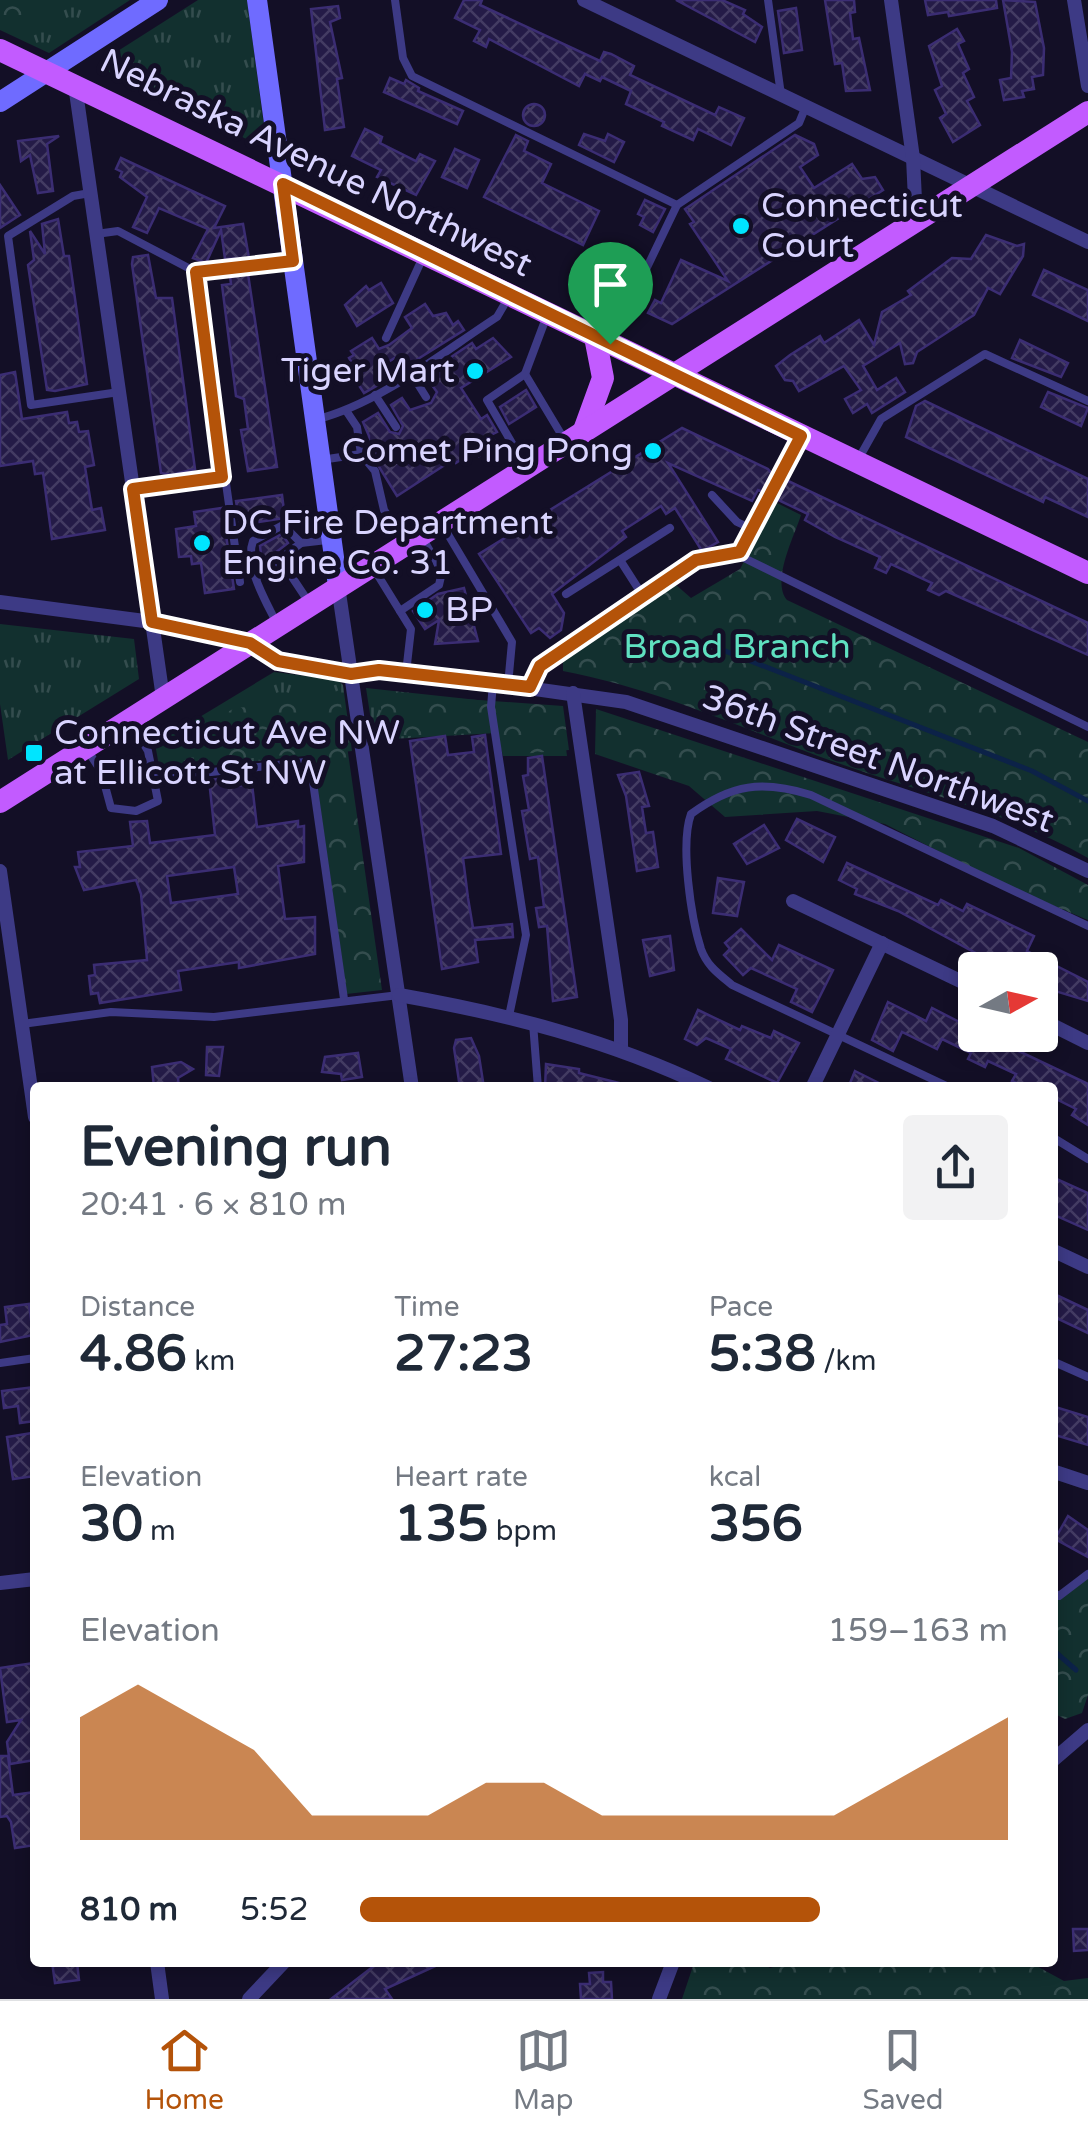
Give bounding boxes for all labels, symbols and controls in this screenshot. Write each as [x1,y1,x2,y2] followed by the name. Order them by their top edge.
[93,40,539,286] street label: Nebraska Avenue Northwest
[761,185,963,267] place label: Connecticut Court
[730,215,752,237] marker: Connecticut Court
[568,242,653,345] pin
[583,257,638,312] icon: arrive
[281,350,455,392] place label: Tiger Mart
[464,360,486,382] marker: Tiger Mart
[341,430,633,472] place label: Comet Ping Pong
[642,440,664,462] marker: Comet Ping Pong
[222,502,553,584] place label: DC Fire Department Engine Co. 31
[191,532,213,554] marker: DC Fire Department Engine Co. 31
[445,589,493,631] place label: BP
[414,599,436,621] marker: BP
[623,626,851,668] park label: Broad Branch
[697,676,1059,842] street label: 36th Street Northwest
[54,712,400,794] place label: Connecticut Ave NW at Ellicott St NW
[23,742,45,764] marker: Connecticut Ave NW at Ellicott St NW
[958,952,1058,1052] north arrow
[958,952,1058,1052] map controls
[80,1115,392,1181] text: Evening run
[903,1115,1008,1220] button: share
[80,1186,346,1224] text: 20:41 · 6 × 810 m
[80,1290,195,1324] text: Distance
[394,1290,460,1324] text: Time
[709,1290,773,1324] text: Pace
[80,1324,187,1384] text: 4.86
[394,1324,533,1384] text: 27:23
[709,1324,816,1384] text: 5:38
[187,1344,235,1378] text: km
[816,1344,877,1378] text: /km
[80,1460,202,1494] text: Elevation
[394,1460,528,1494] text: Heart rate
[709,1460,761,1494] text: kcal
[80,1494,143,1554] text: 30
[394,1494,489,1554] text: 135
[709,1494,803,1554] text: 356
[143,1514,176,1548] text: m
[489,1514,557,1548] text: bpm
[80,1612,220,1650] text: Elevation
[828,1612,1008,1650] text: 159–163 m
[80,1891,178,1929] text: 810 m
[240,1891,309,1929] text: 5:52
[145,2023,224,2117] tab: Home
[513,2023,573,2117] tab: Map
[863,2023,943,2117] tab: Saved

